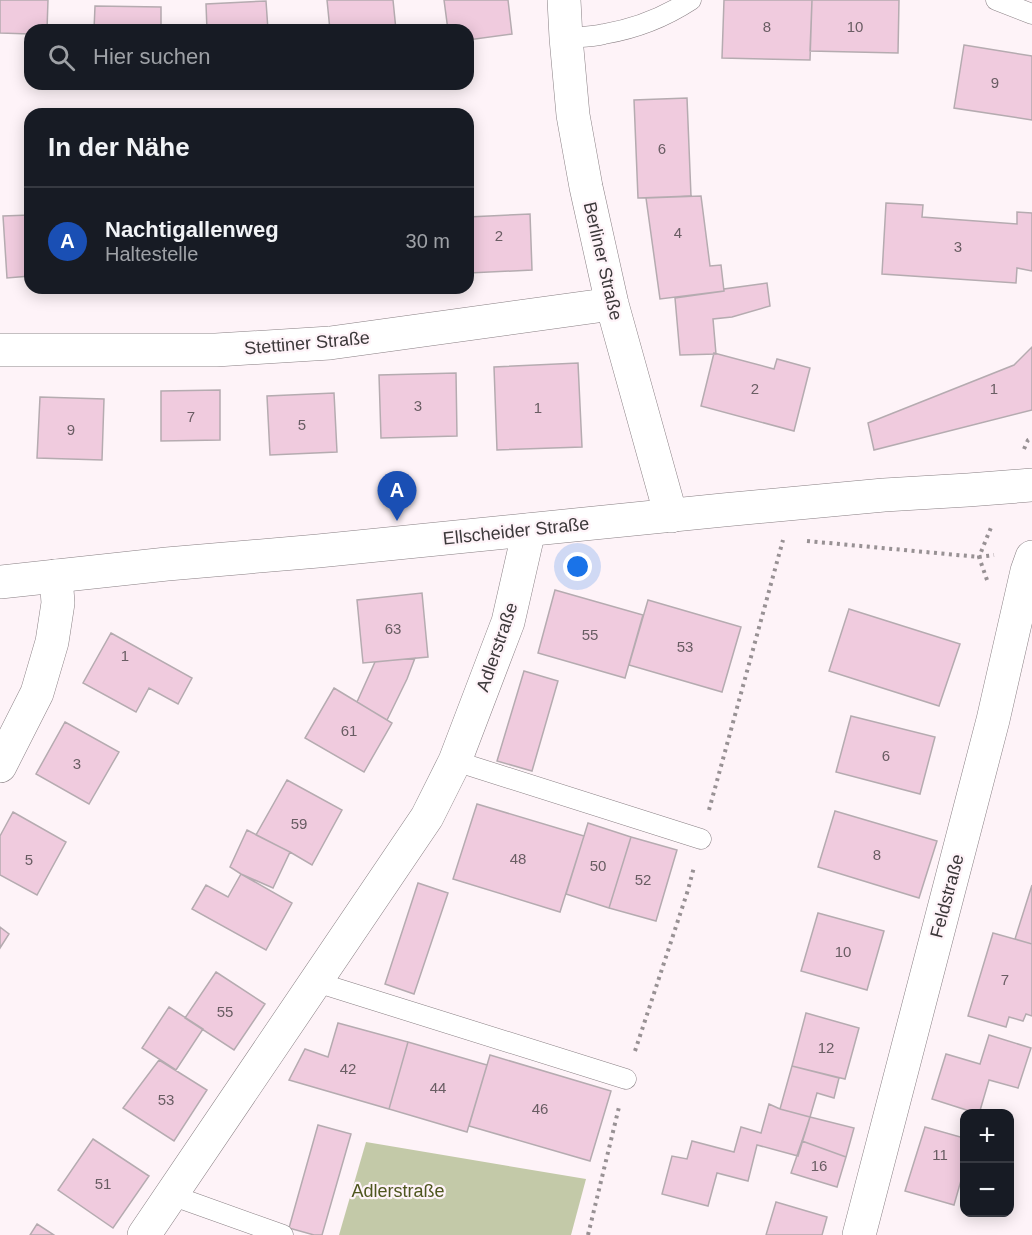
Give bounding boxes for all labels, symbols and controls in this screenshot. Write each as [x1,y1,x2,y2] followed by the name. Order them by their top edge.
[763,18,771,35] house number: 8
[847,18,863,35] house number: 10
[24,24,474,90] search box
[45,41,78,74] icon: search
[93,44,210,69] text: Hier suchen
[991,74,999,91] house number: 9
[48,132,190,162] text: In der Nähe
[658,140,666,157] house number: 6
[580,200,626,322] street label: Berliner Straße
[105,217,279,242] text: Nachtigallenweg
[674,224,682,241] house number: 4
[495,227,503,244] house number: 2
[60,230,75,252] text: A
[406,230,450,252] text: 30 m
[954,238,962,255] house number: 3
[105,243,198,265] text: Haltestelle
[243,328,371,358] street label: Stettiner Straße
[751,380,759,397] house number: 2
[990,380,998,397] house number: 1
[414,397,422,414] house number: 3
[534,399,542,416] house number: 1
[187,408,195,425] house number: 7
[298,416,306,433] house number: 5
[67,421,75,438] house number: 9
[378,472,416,521] pin: A
[442,513,590,549] street label: Ellscheider Straße
[563,552,592,581] your location
[472,600,522,694] street label: Adlerstraße
[385,620,401,637] house number: 63
[582,626,598,643] house number: 55
[677,638,693,655] house number: 53
[121,647,129,664] house number: 1
[341,722,357,739] house number: 61
[882,747,890,764] house number: 6
[73,755,81,772] house number: 3
[291,815,307,832] house number: 59
[873,846,881,863] house number: 8
[510,850,526,867] house number: 48
[25,851,33,868] house number: 5
[926,852,968,940] street label: Feldstraße
[590,857,606,874] house number: 50
[635,871,651,888] house number: 52
[835,943,851,960] house number: 10
[1001,971,1009,988] house number: 7
[217,1003,233,1020] house number: 55
[818,1039,834,1056] house number: 12
[340,1060,356,1077] house number: 42
[430,1079,446,1096] house number: 44
[158,1091,174,1108] house number: 53
[532,1100,548,1117] house number: 46
[960,1109,1014,1217] map controls
[960,1109,1014,1163] button: +
[932,1146,948,1163] house number: 11
[811,1157,827,1174] house number: 16
[960,1163,1014,1217] button: −
[95,1175,111,1192] house number: 51
[351,1181,445,1201] park label: Adlerstraße

